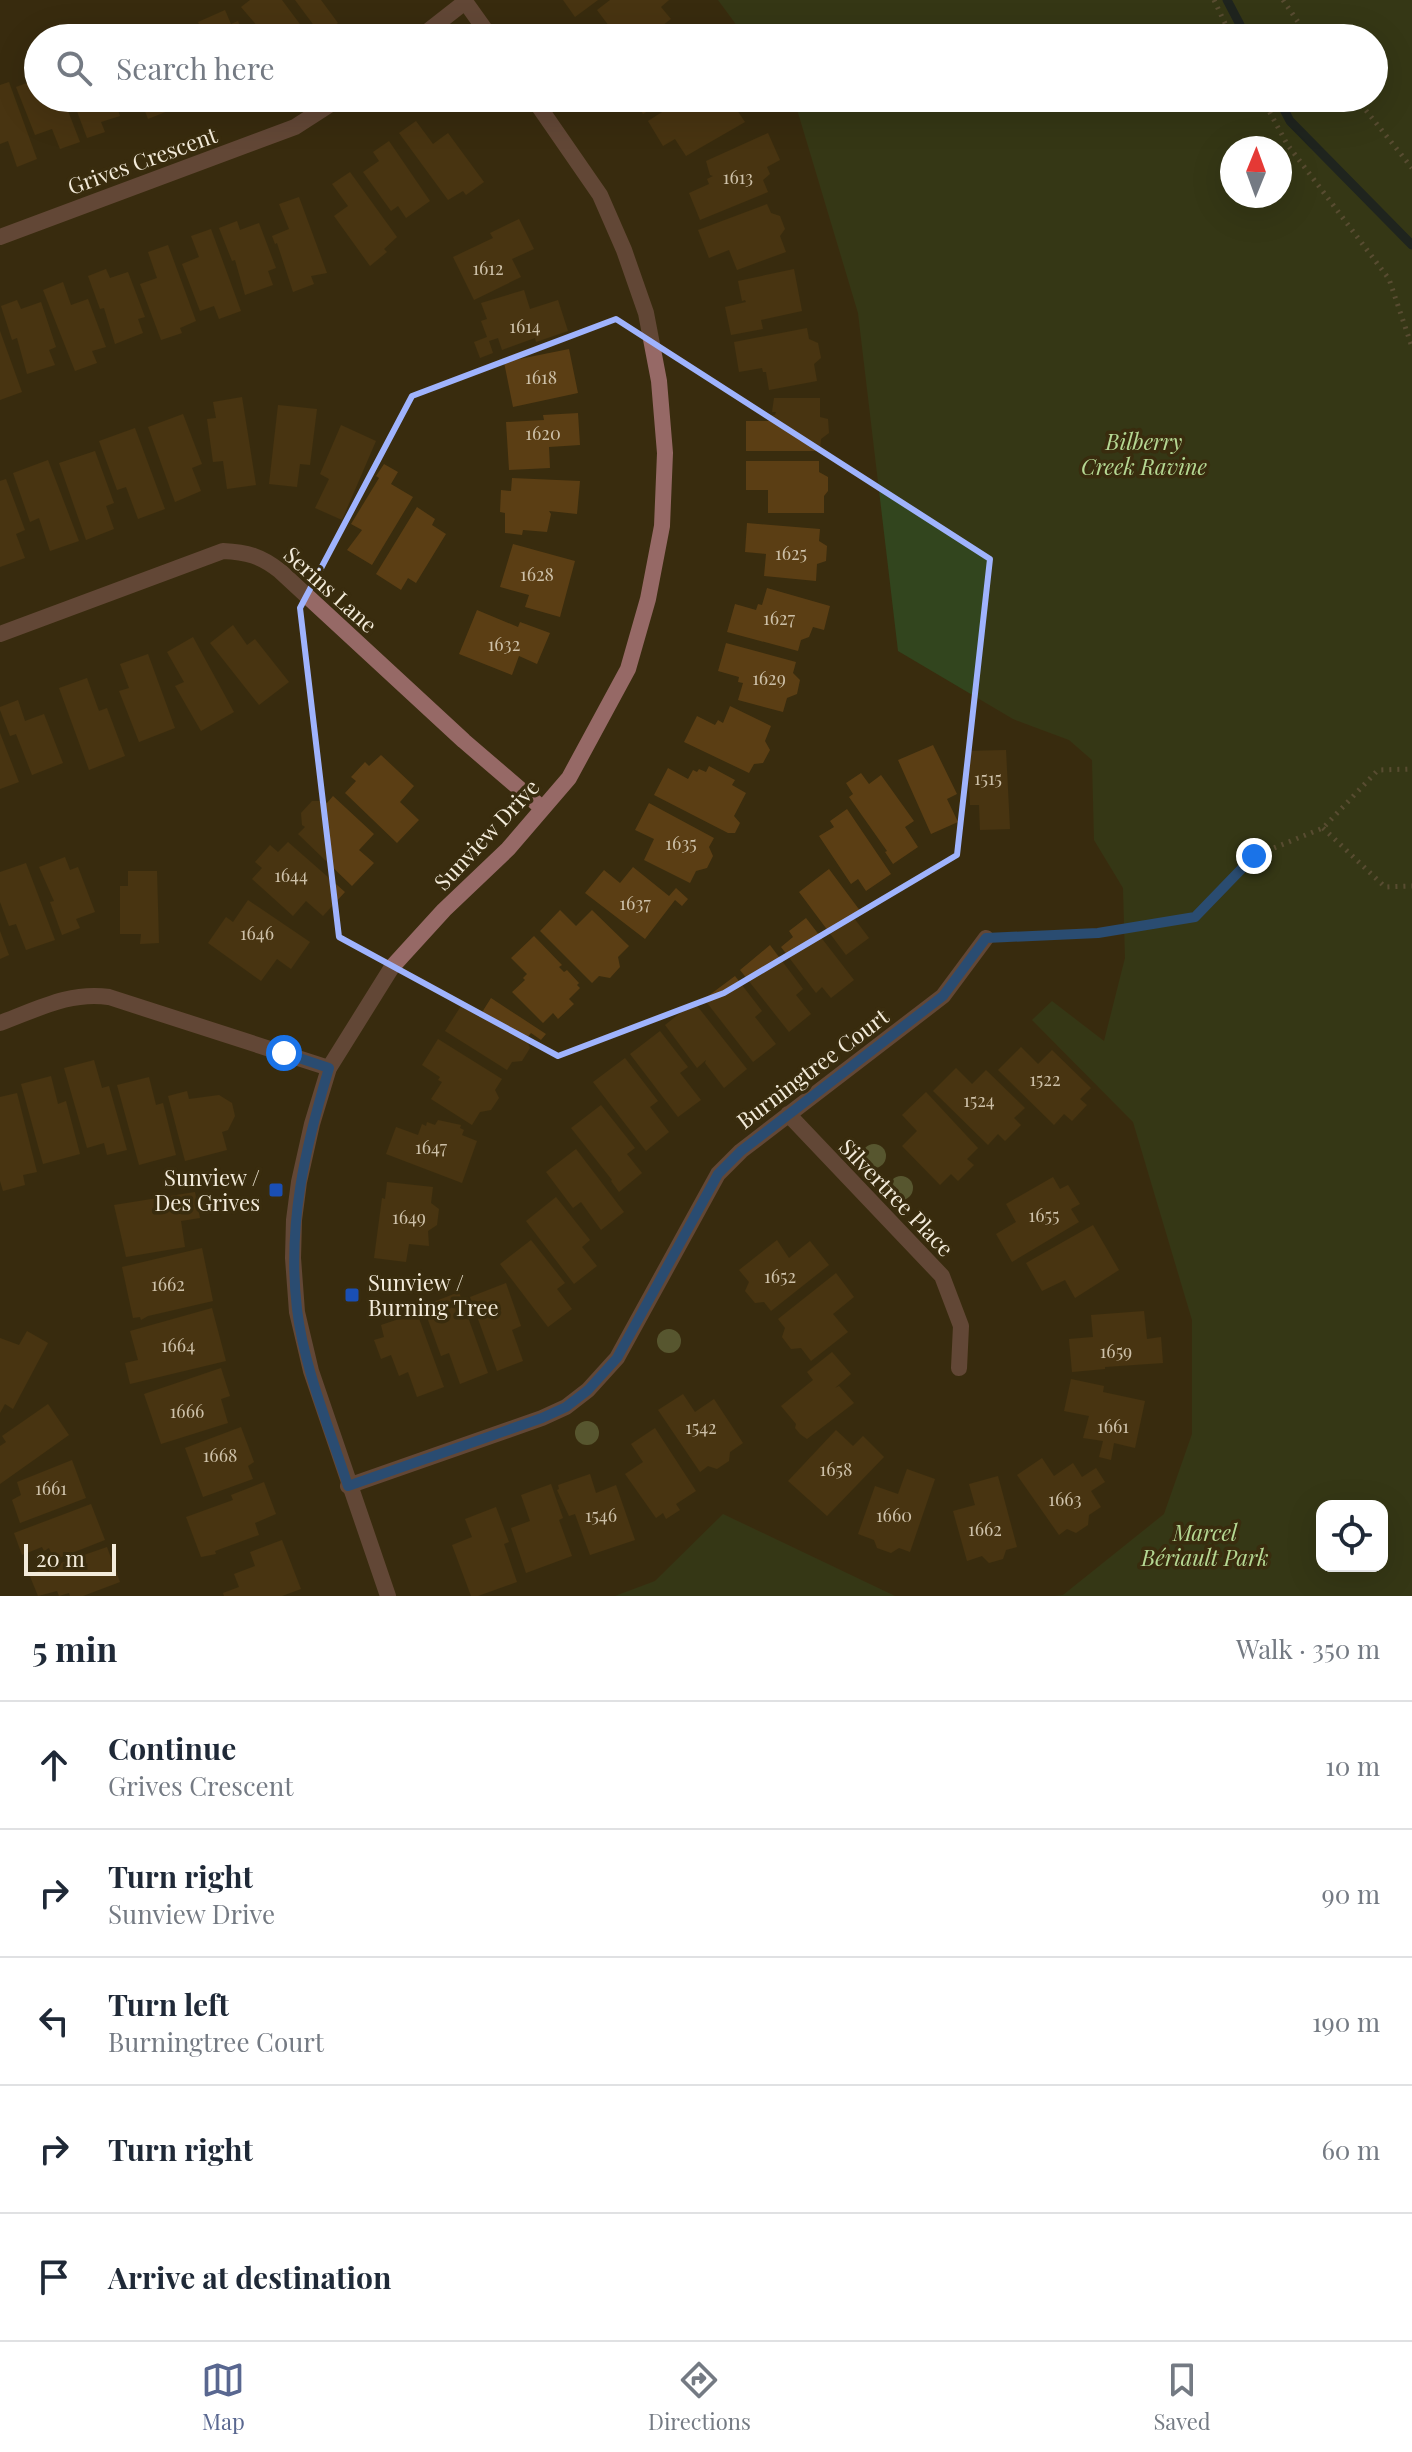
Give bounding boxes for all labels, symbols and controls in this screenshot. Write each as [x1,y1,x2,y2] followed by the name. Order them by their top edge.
[24,24,1388,112] search box
[52,46,96,90] icon: search
[116,48,275,88] text: Search here
[63,119,222,201] street label: Grives Crescent
[1220,136,1292,208] north arrow
[723,165,753,189] house number: 1613
[472,256,504,280] house number: 1612
[509,314,541,338] house number: 1614
[525,365,557,389] house number: 1618
[525,421,561,445] house number: 1620
[1081,426,1208,481] park label: Bilberry Creek Ravine
[278,539,384,639] street label: Serins Lane
[775,541,807,565] house number: 1625
[520,562,554,586] house number: 1628
[763,606,796,630] house number: 1627
[488,632,520,656] house number: 1632
[752,666,786,690] house number: 1629
[974,766,1002,790] house number: 1515
[427,772,545,896] street label: Sunview Drive
[665,831,697,855] house number: 1635
[1236,838,1272,874] route end
[274,863,308,887] house number: 1644
[619,891,651,915] house number: 1637
[240,921,274,945] house number: 1646
[730,1000,895,1135] street label: Burningtree Court
[266,1035,302,1071] route start
[1029,1067,1061,1091] house number: 1522
[963,1088,995,1112] house number: 1524
[833,1132,961,1262] street label: Silvertree Place
[415,1135,448,1159] house number: 1647
[154,1162,260,1217] place label: Sunview / Des Grives
[267,1181,285,1199] marker: Sunview / Des Grives
[1029,1203,1059,1227] house number: 1655
[392,1205,426,1229] house number: 1649
[764,1264,796,1288] house number: 1652
[368,1267,499,1322] place label: Sunview / Burning Tree
[151,1272,185,1296] house number: 1662
[343,1286,361,1304] marker: Sunview / Burning Tree
[161,1333,195,1357] house number: 1664
[1100,1339,1132,1363] house number: 1659
[170,1399,204,1423] house number: 1666
[1097,1414,1129,1438] house number: 1661
[685,1415,717,1439] house number: 1542
[203,1443,237,1467] house number: 1668
[820,1457,852,1481] house number: 1658
[35,1476,67,1500] house number: 1661
[1048,1487,1082,1511] house number: 1663
[1316,1500,1388,1572] map controls
[1316,1500,1388,1572] button: locate
[585,1503,617,1527] house number: 1546
[876,1503,912,1527] house number: 1660
[968,1517,1002,1541] house number: 1662
[1140,1517,1269,1572] park label: Marcel Bériault Park
[24,1540,116,1576] scale bar
[36,1543,85,1573] text: 20 m
[32,1625,117,1671] text: 5 min
[1236,1631,1380,1666] text: Walk · 350 m
[108,1728,236,1768] text: Continue
[32,1743,76,1787] icon: ahead
[1325,1748,1380,1783] text: 10 m
[108,1768,293,1803] text: Grives Crescent
[108,1856,253,1896] text: Turn right
[32,1871,76,1915] icon: right
[1322,1876,1380,1911] text: 90 m
[108,1896,275,1931] text: Sunview Drive
[108,1984,229,2024] text: Turn left
[32,1999,76,2043] icon: left
[1312,2004,1380,2039] text: 190 m
[108,2024,324,2059] text: Burningtree Court
[32,2127,76,2171] icon: right
[108,2129,253,2169] text: Turn right
[1321,2132,1380,2167] text: 60 m
[32,2255,76,2299] icon: arrive
[108,2257,391,2297] text: Arrive at destination
[201,2358,245,2436] tab: Map
[648,2358,751,2436] tab: Directions
[1153,2358,1211,2436] tab: Saved

